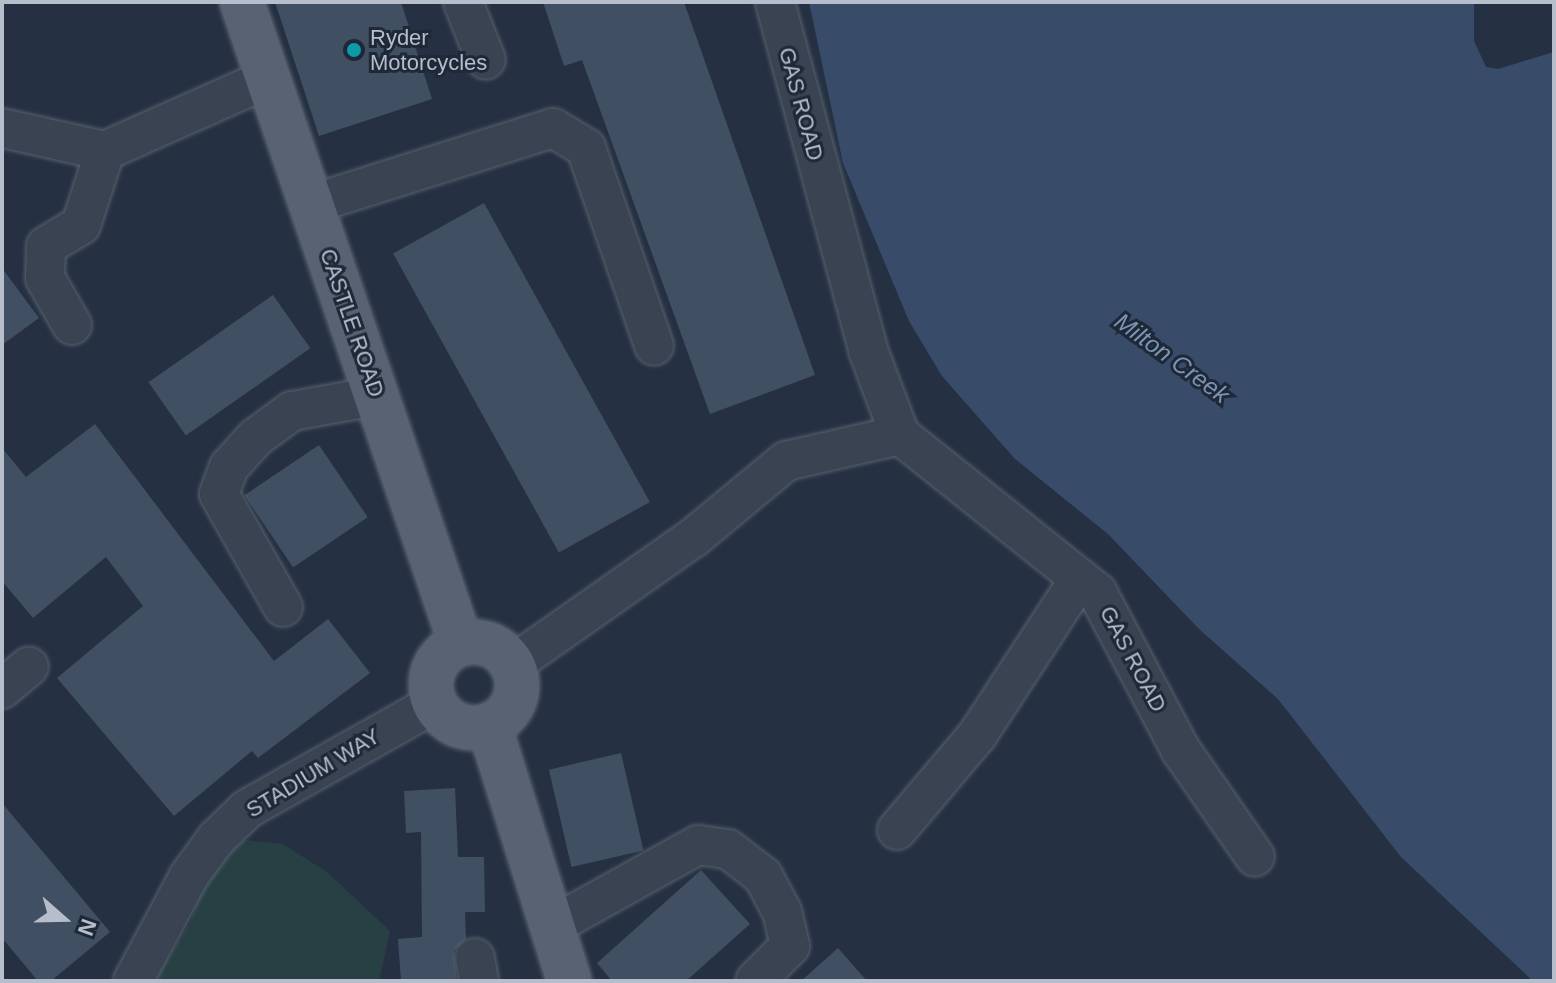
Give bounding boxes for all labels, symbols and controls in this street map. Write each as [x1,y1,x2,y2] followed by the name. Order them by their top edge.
[370,24,487,76] place label: Ryder Motorcycles
[345,41,363,59] marker: Ryder Motorcycles
[773,44,829,164] street label: GAS ROAD
[314,245,390,401] street label: CASTLE ROAD
[1109,307,1235,409] water label: Milton Creek
[1094,602,1172,716] street label: GAS ROAD
[241,723,385,823] street label: STADIUM WAY
[24,879,104,959] north arrow
[73,916,101,939] text: N

